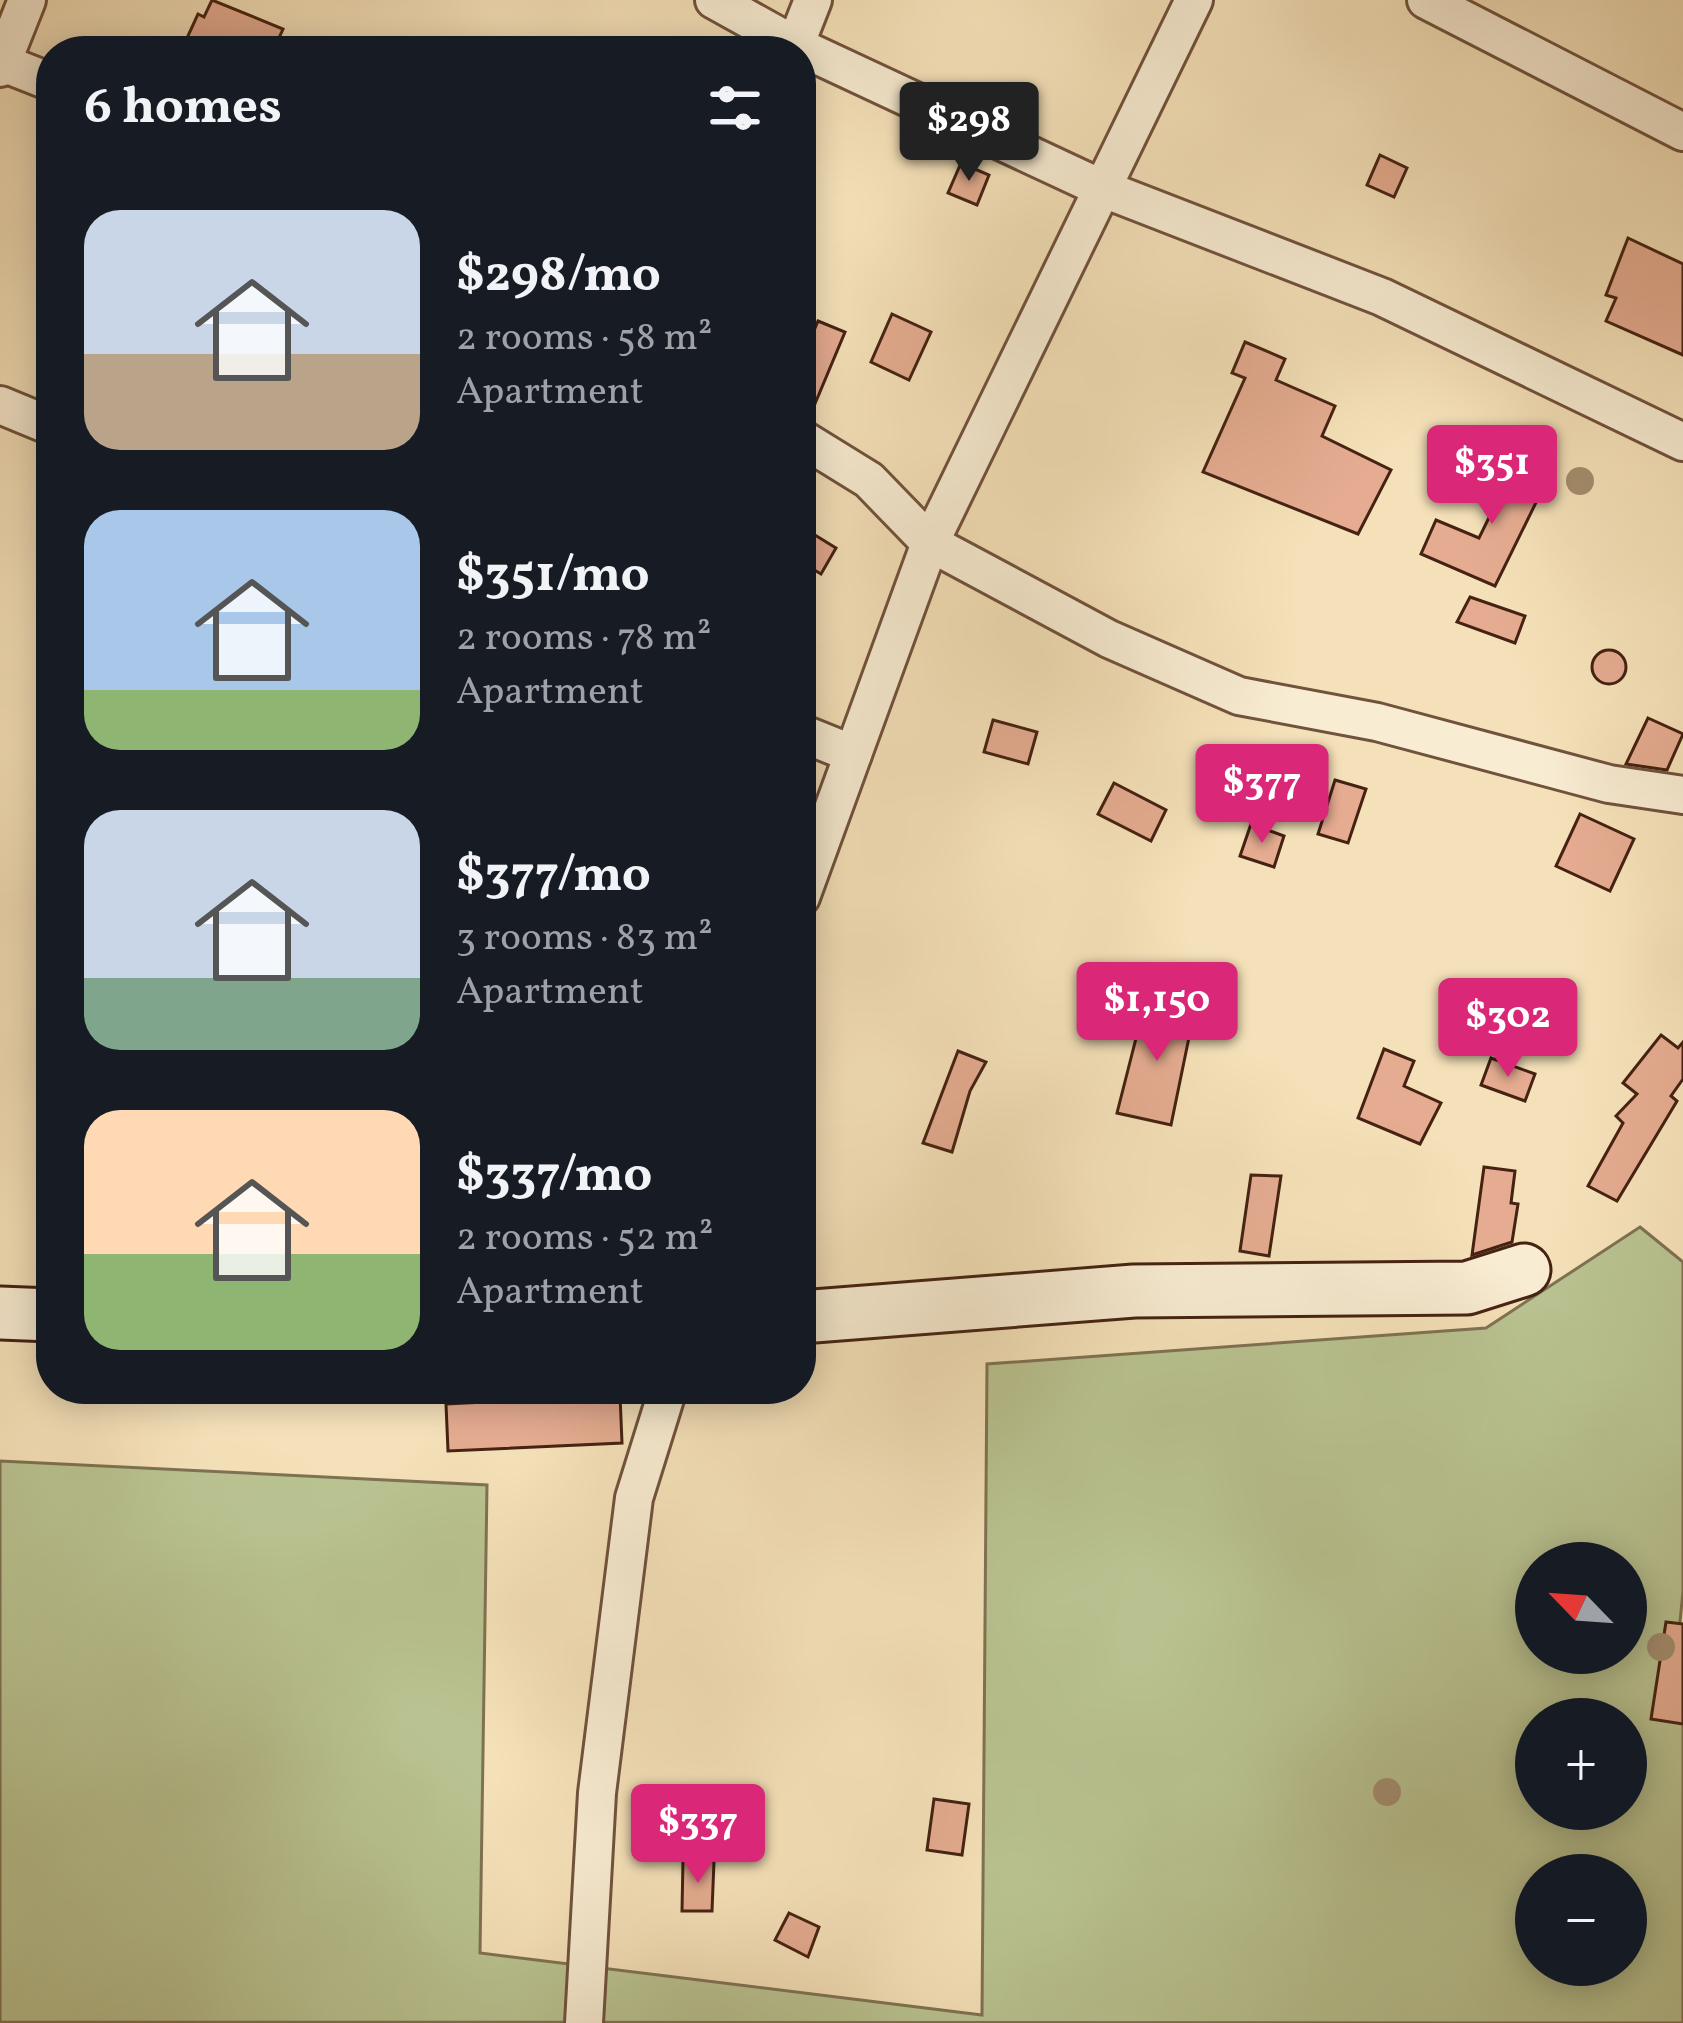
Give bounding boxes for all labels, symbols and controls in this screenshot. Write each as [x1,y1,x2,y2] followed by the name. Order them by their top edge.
[84,73,282,144] text: 6 homes
[702,75,768,141] icon: filters
[898,82,1040,184] pin: $298
[927,94,1011,148] text: $298
[456,241,661,312] text: $298/mo
[180,258,324,402] icon: home
[456,312,712,366] text: 2 rooms · 58 m²
[456,366,644,420] text: Apartment
[1421,425,1563,527] pin: $351
[1454,437,1530,491] text: $351
[456,541,650,612] text: $351/mo
[180,558,324,702] icon: home
[456,612,711,666] text: 2 rooms · 78 m²
[456,666,644,720] text: Apartment
[1191,744,1333,846] pin: $377
[1223,756,1301,810] text: $377
[456,841,651,912] text: $377/mo
[180,858,324,1002] icon: home
[456,912,713,966] text: 3 rooms · 83 m²
[1059,962,1255,1064] pin: $1,150
[456,966,644,1020] text: Apartment
[1104,974,1210,1028] text: $1,150
[1437,978,1579,1080] pin: $302
[1465,990,1551,1044] text: $302
[456,1141,652,1212] text: $337/mo
[180,1158,324,1302] icon: home
[456,1212,713,1266] text: 2 rooms · 52 m²
[456,1266,644,1320] text: Apartment
[1515,1542,1647,1674] north arrow
[1515,1542,1647,1986] map controls
[1515,1698,1647,1830] button: +
[627,1784,769,1886] pin: $337
[658,1796,738,1850] text: $337
[1515,1854,1647,1986] button: −

